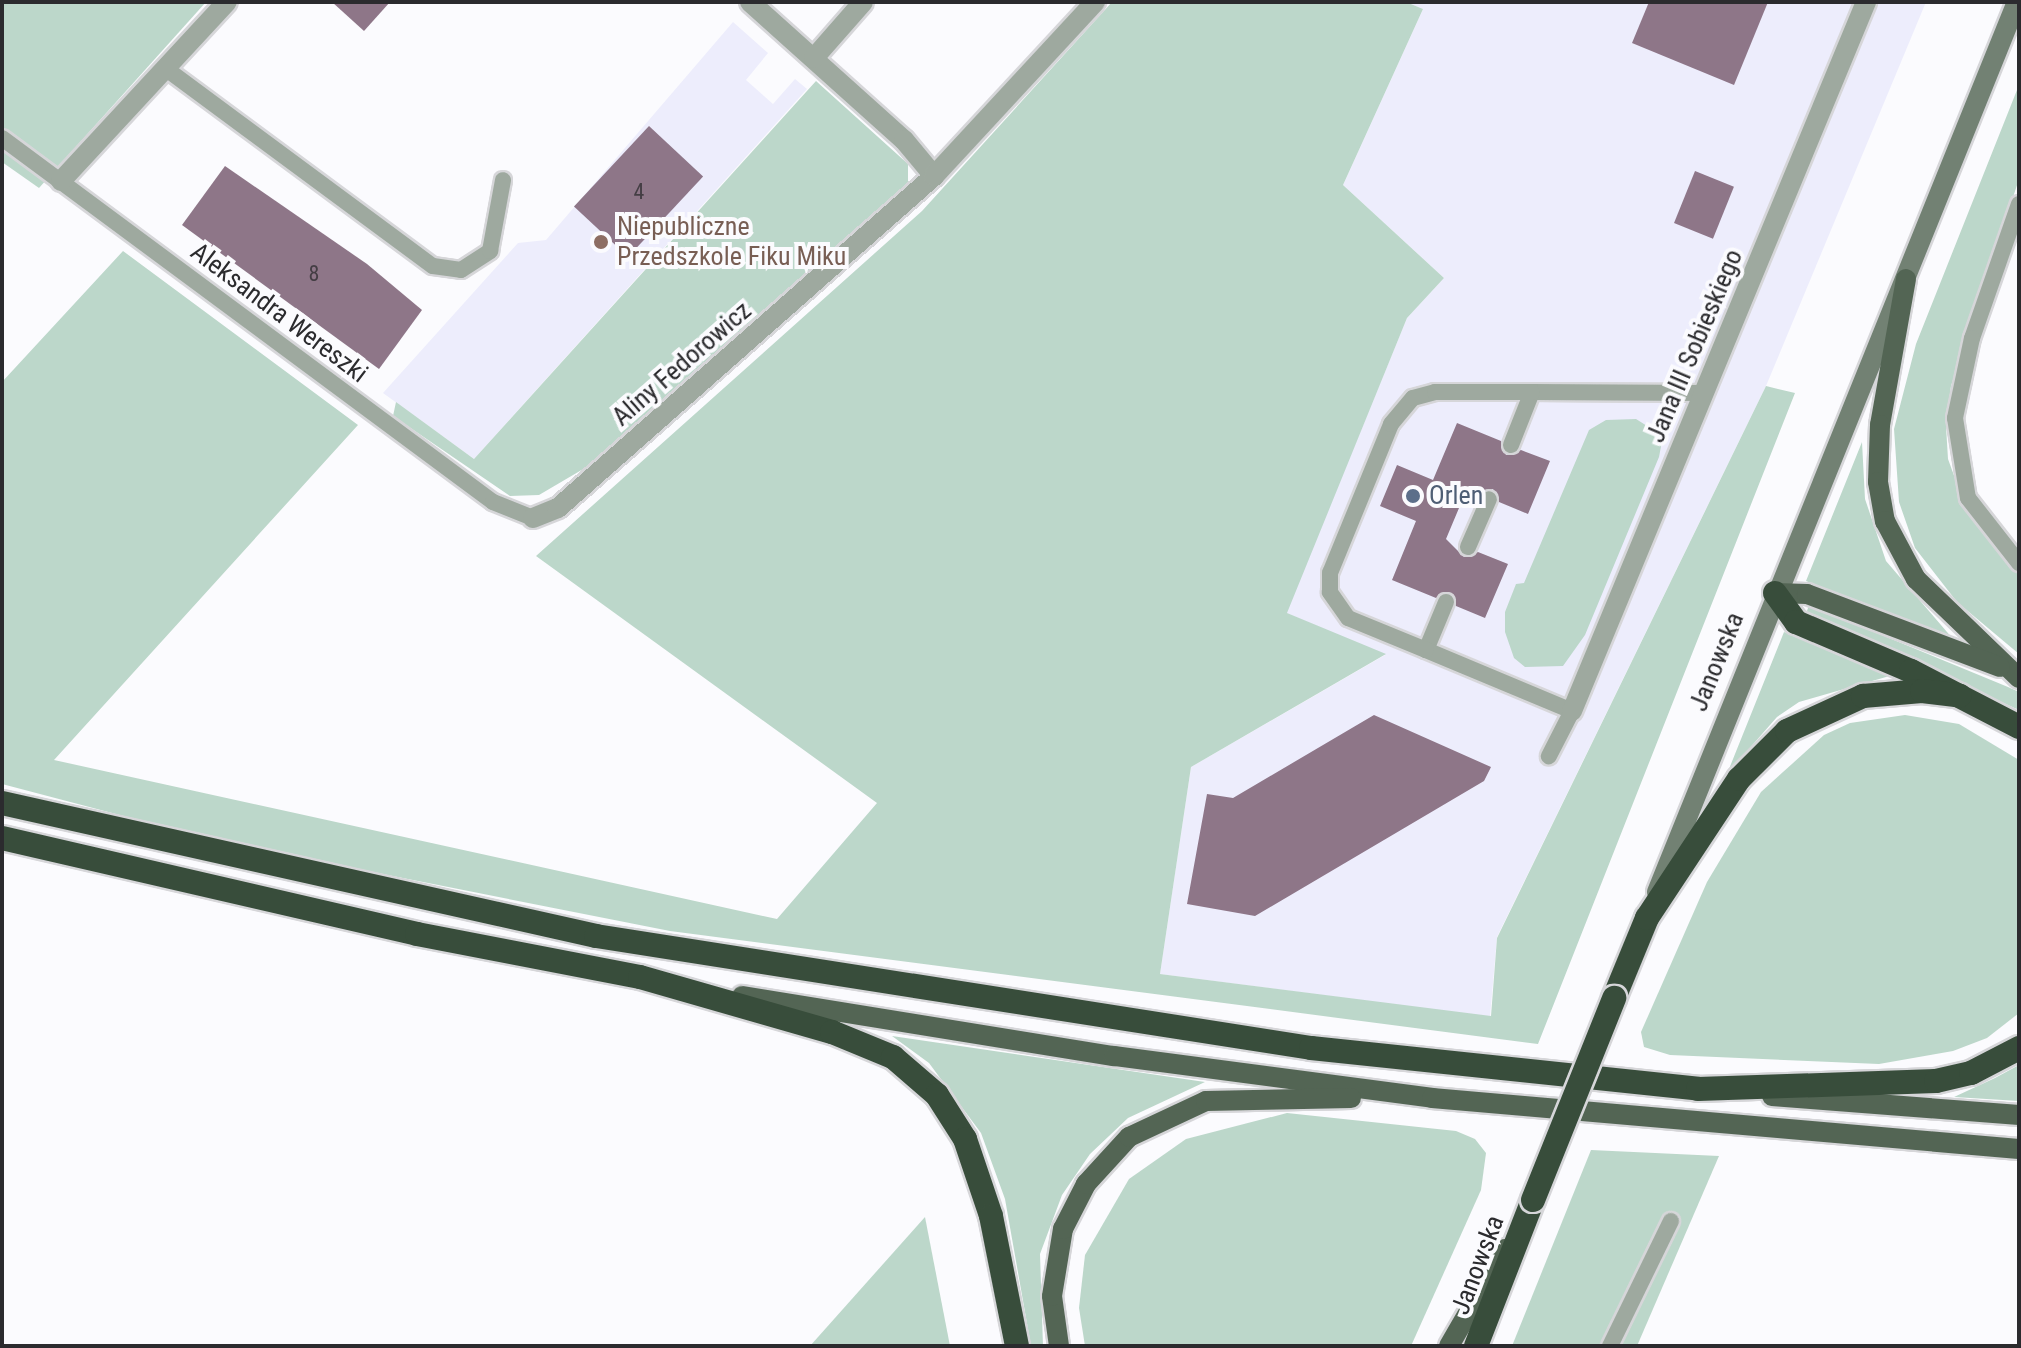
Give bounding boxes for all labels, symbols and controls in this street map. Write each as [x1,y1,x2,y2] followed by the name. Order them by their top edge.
[634,179,644,205] house number: 4
[617,211,846,272] place label: Niepubliczne Przedszkole Fiku Miku
[592,233,610,251] marker: Niepubliczne Przedszkole Fiku Miku
[185,236,373,390] street label: Aleksandra Wereszki
[1640,245,1750,447] street label: Jana III Sobieskiego
[309,261,319,287] house number: 8
[606,295,758,433] street label: Aliny Fedorowicz
[1429,480,1483,512] place label: Orlen
[1404,487,1422,505] marker: Orlen
[1683,608,1751,716] street label: Janowska
[1445,1211,1511,1319] street label: Janowska

